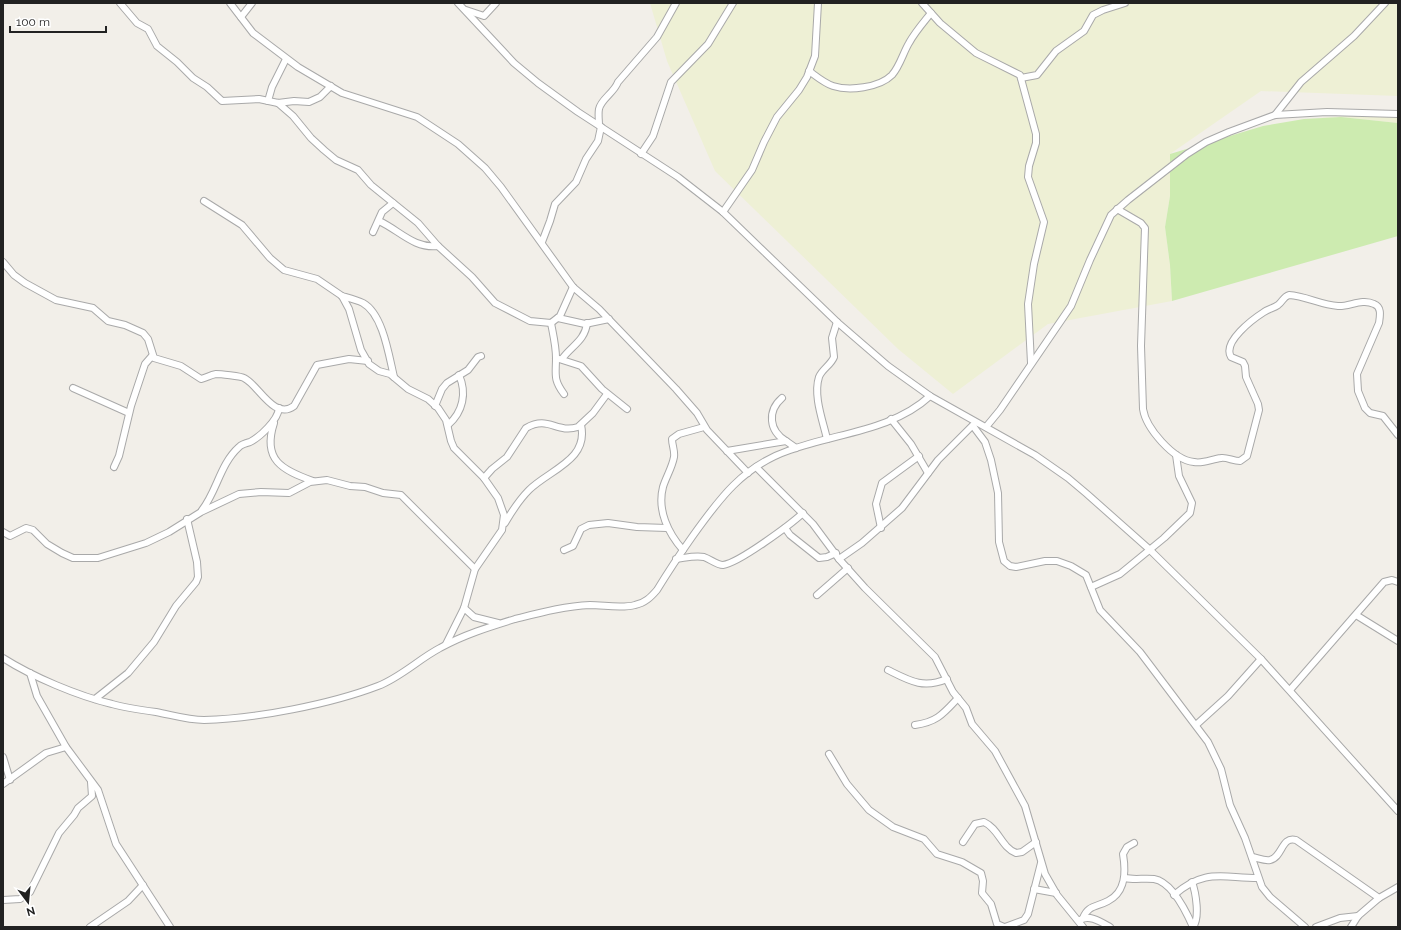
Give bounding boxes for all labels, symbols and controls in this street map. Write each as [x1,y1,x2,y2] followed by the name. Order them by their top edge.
[10,8,106,34] scale bar
[16,15,50,29] text: 100 m
[8,882,48,922] north arrow
[25,904,36,919] text: N

